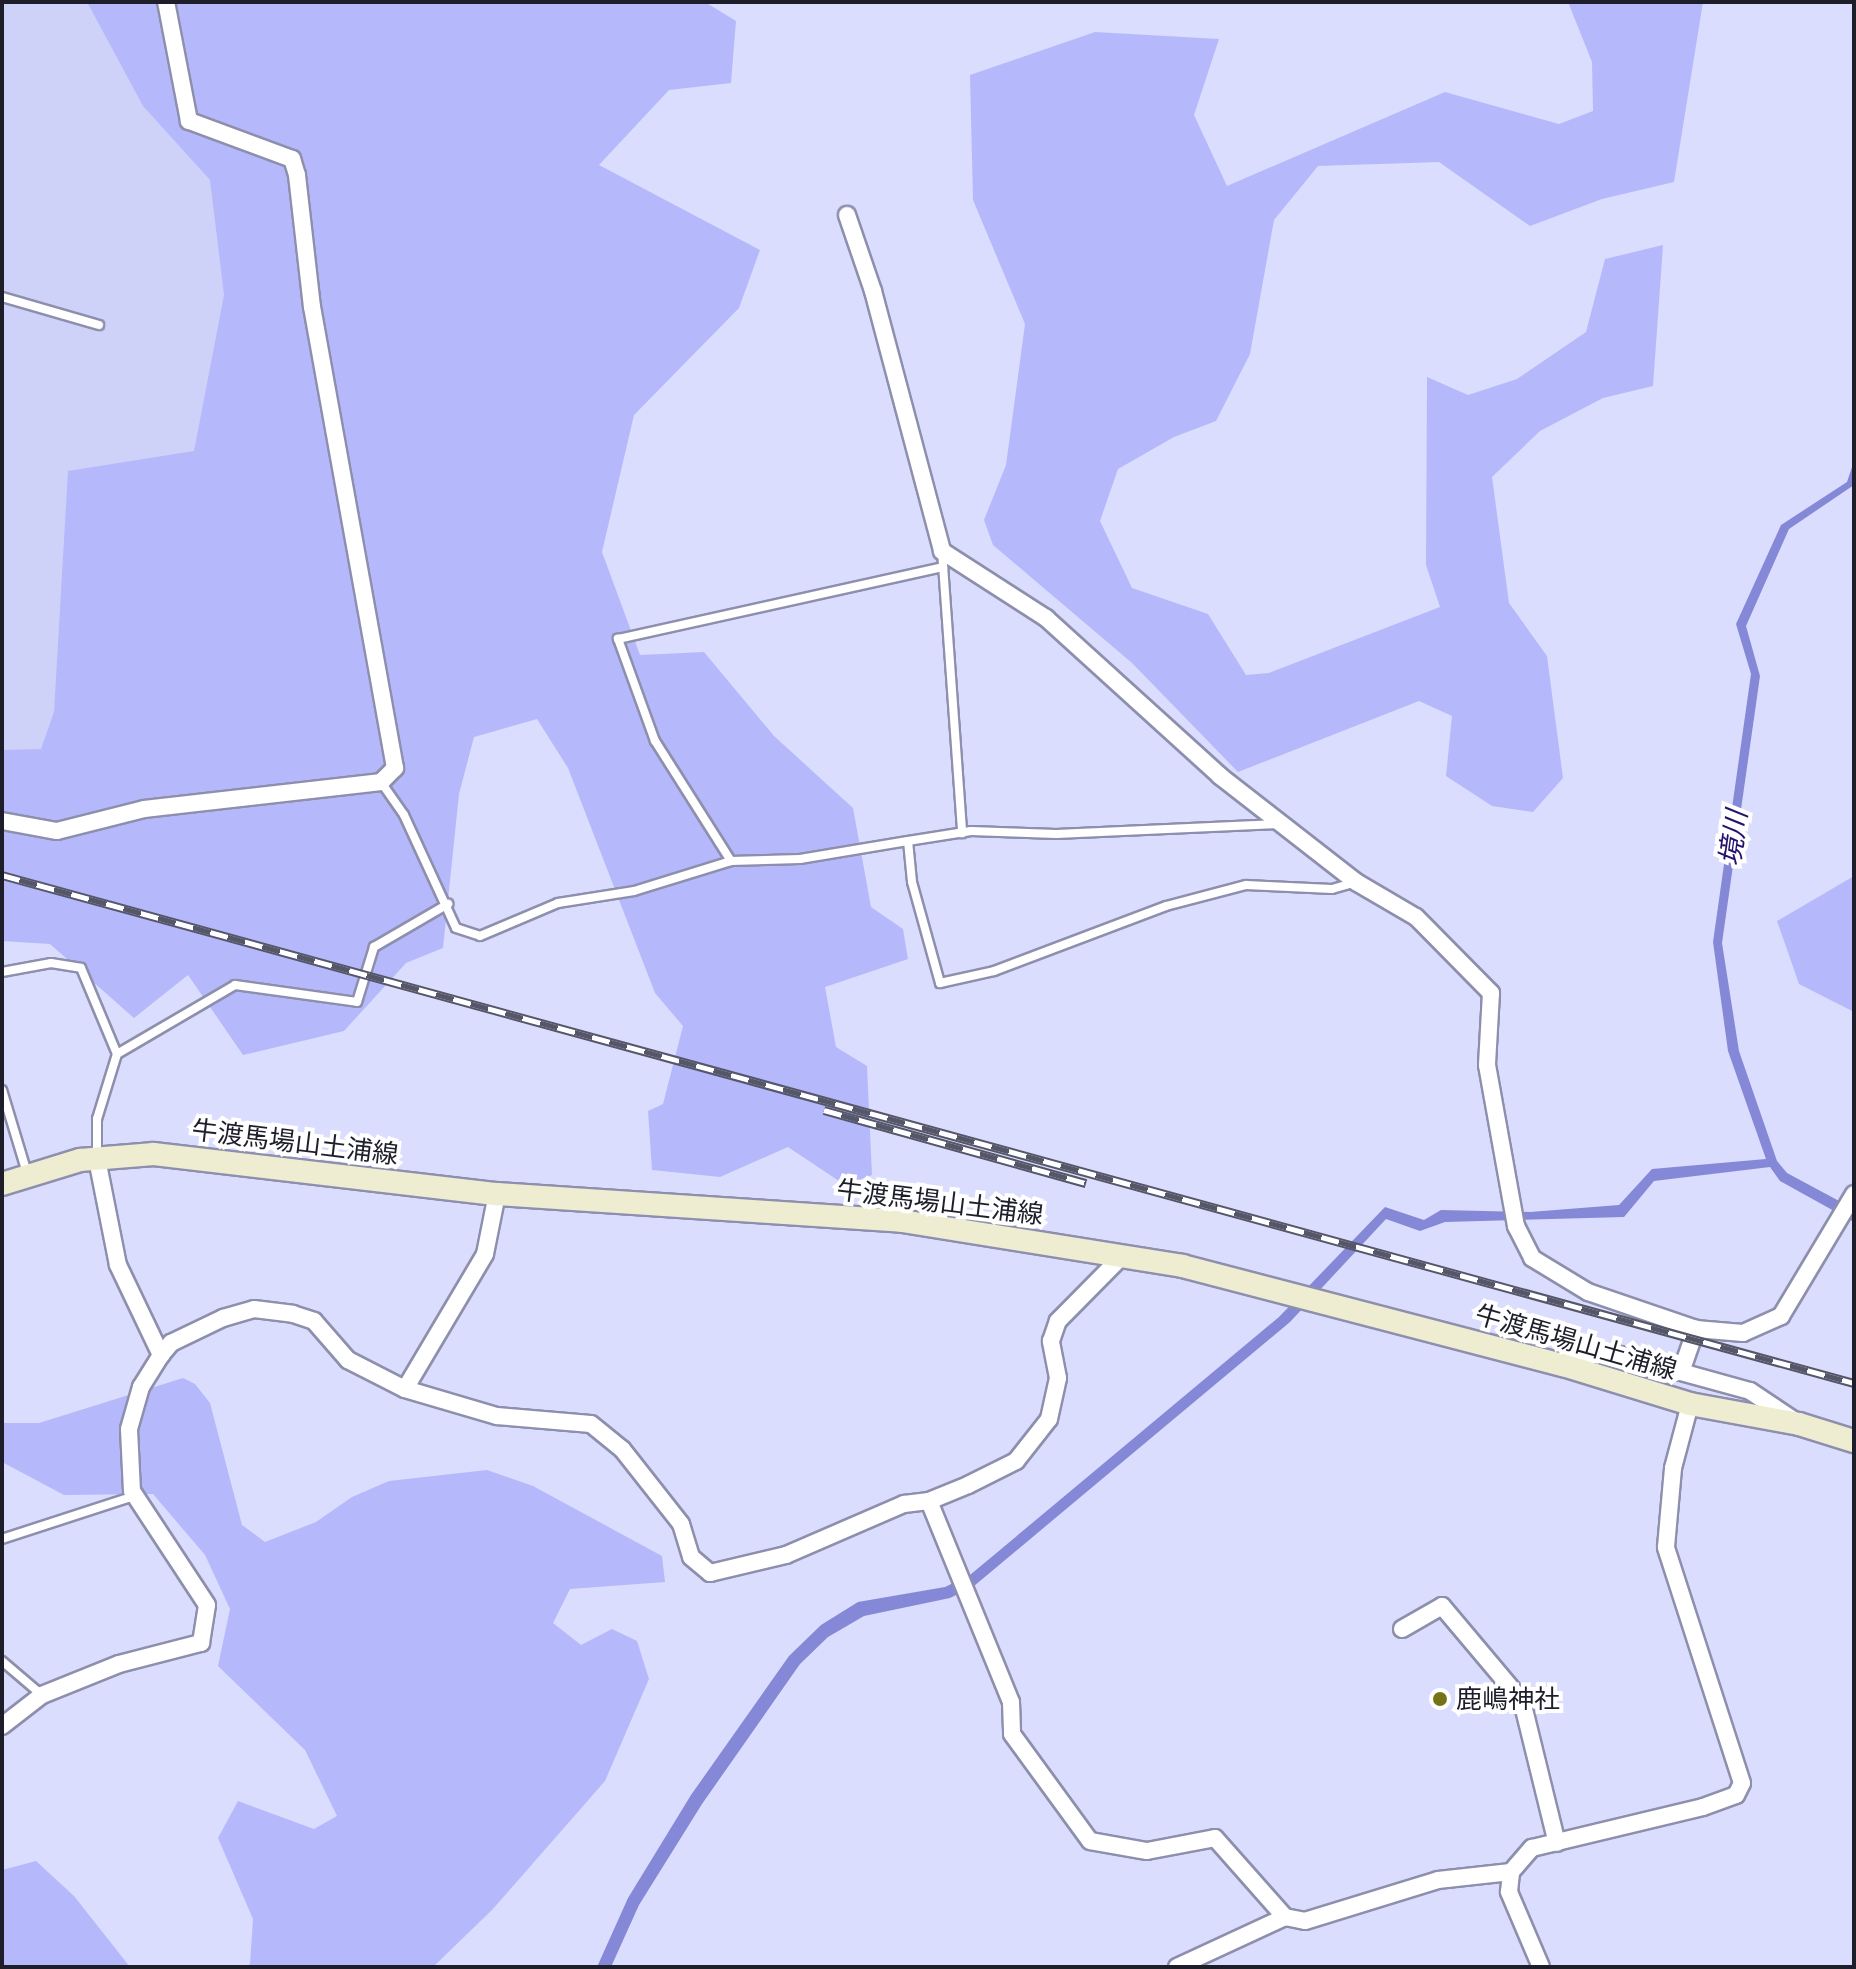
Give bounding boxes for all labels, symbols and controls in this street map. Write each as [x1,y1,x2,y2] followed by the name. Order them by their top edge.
[1712,808,1754,868] water label: 境川
[190,1114,400,1170] street label: 牛渡馬場山土浦線
[835,1174,1045,1230] street label: 牛渡馬場山土浦線
[1472,1298,1680,1386] street label: 牛渡馬場山土浦線
[1456,1683,1560,1715] place label: 鹿嶋神社
[1431,1690,1449,1708] marker: 鹿嶋神社

